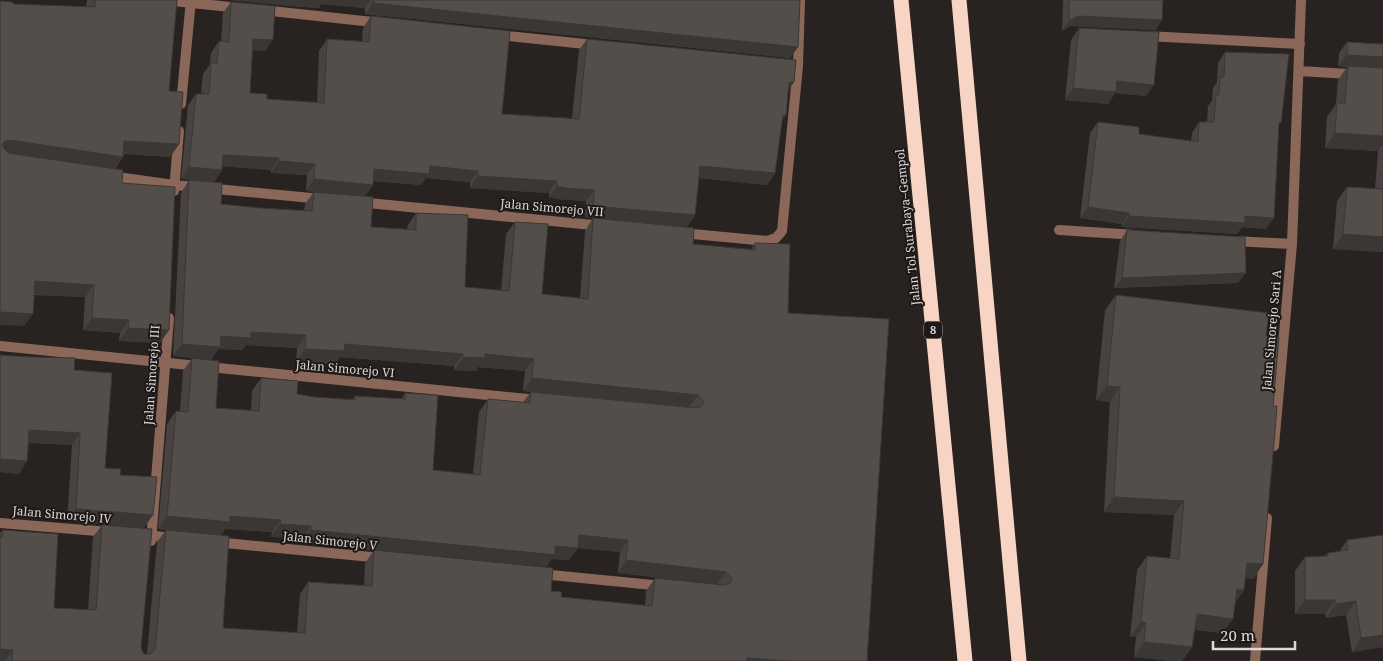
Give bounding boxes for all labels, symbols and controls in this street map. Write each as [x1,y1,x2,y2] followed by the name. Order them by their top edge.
[891,148,924,307] street label: Jalan Tol Surabaya–Gempol
[499,194,604,220] street label: Jalan Simorejo VII
[1258,268,1285,392] street label: Jalan Simorejo Sari A
[924,322,942,338] road number: 8
[139,325,163,426] street label: Jalan Simorejo III
[294,356,395,381] street label: Jalan Simorejo VI
[11,502,113,527] street label: Jalan Simorejo IV
[281,527,379,554] street label: Jalan Simorejo V
[1213,618,1296,650] scale bar
[1220,625,1255,645] text: 20 m

